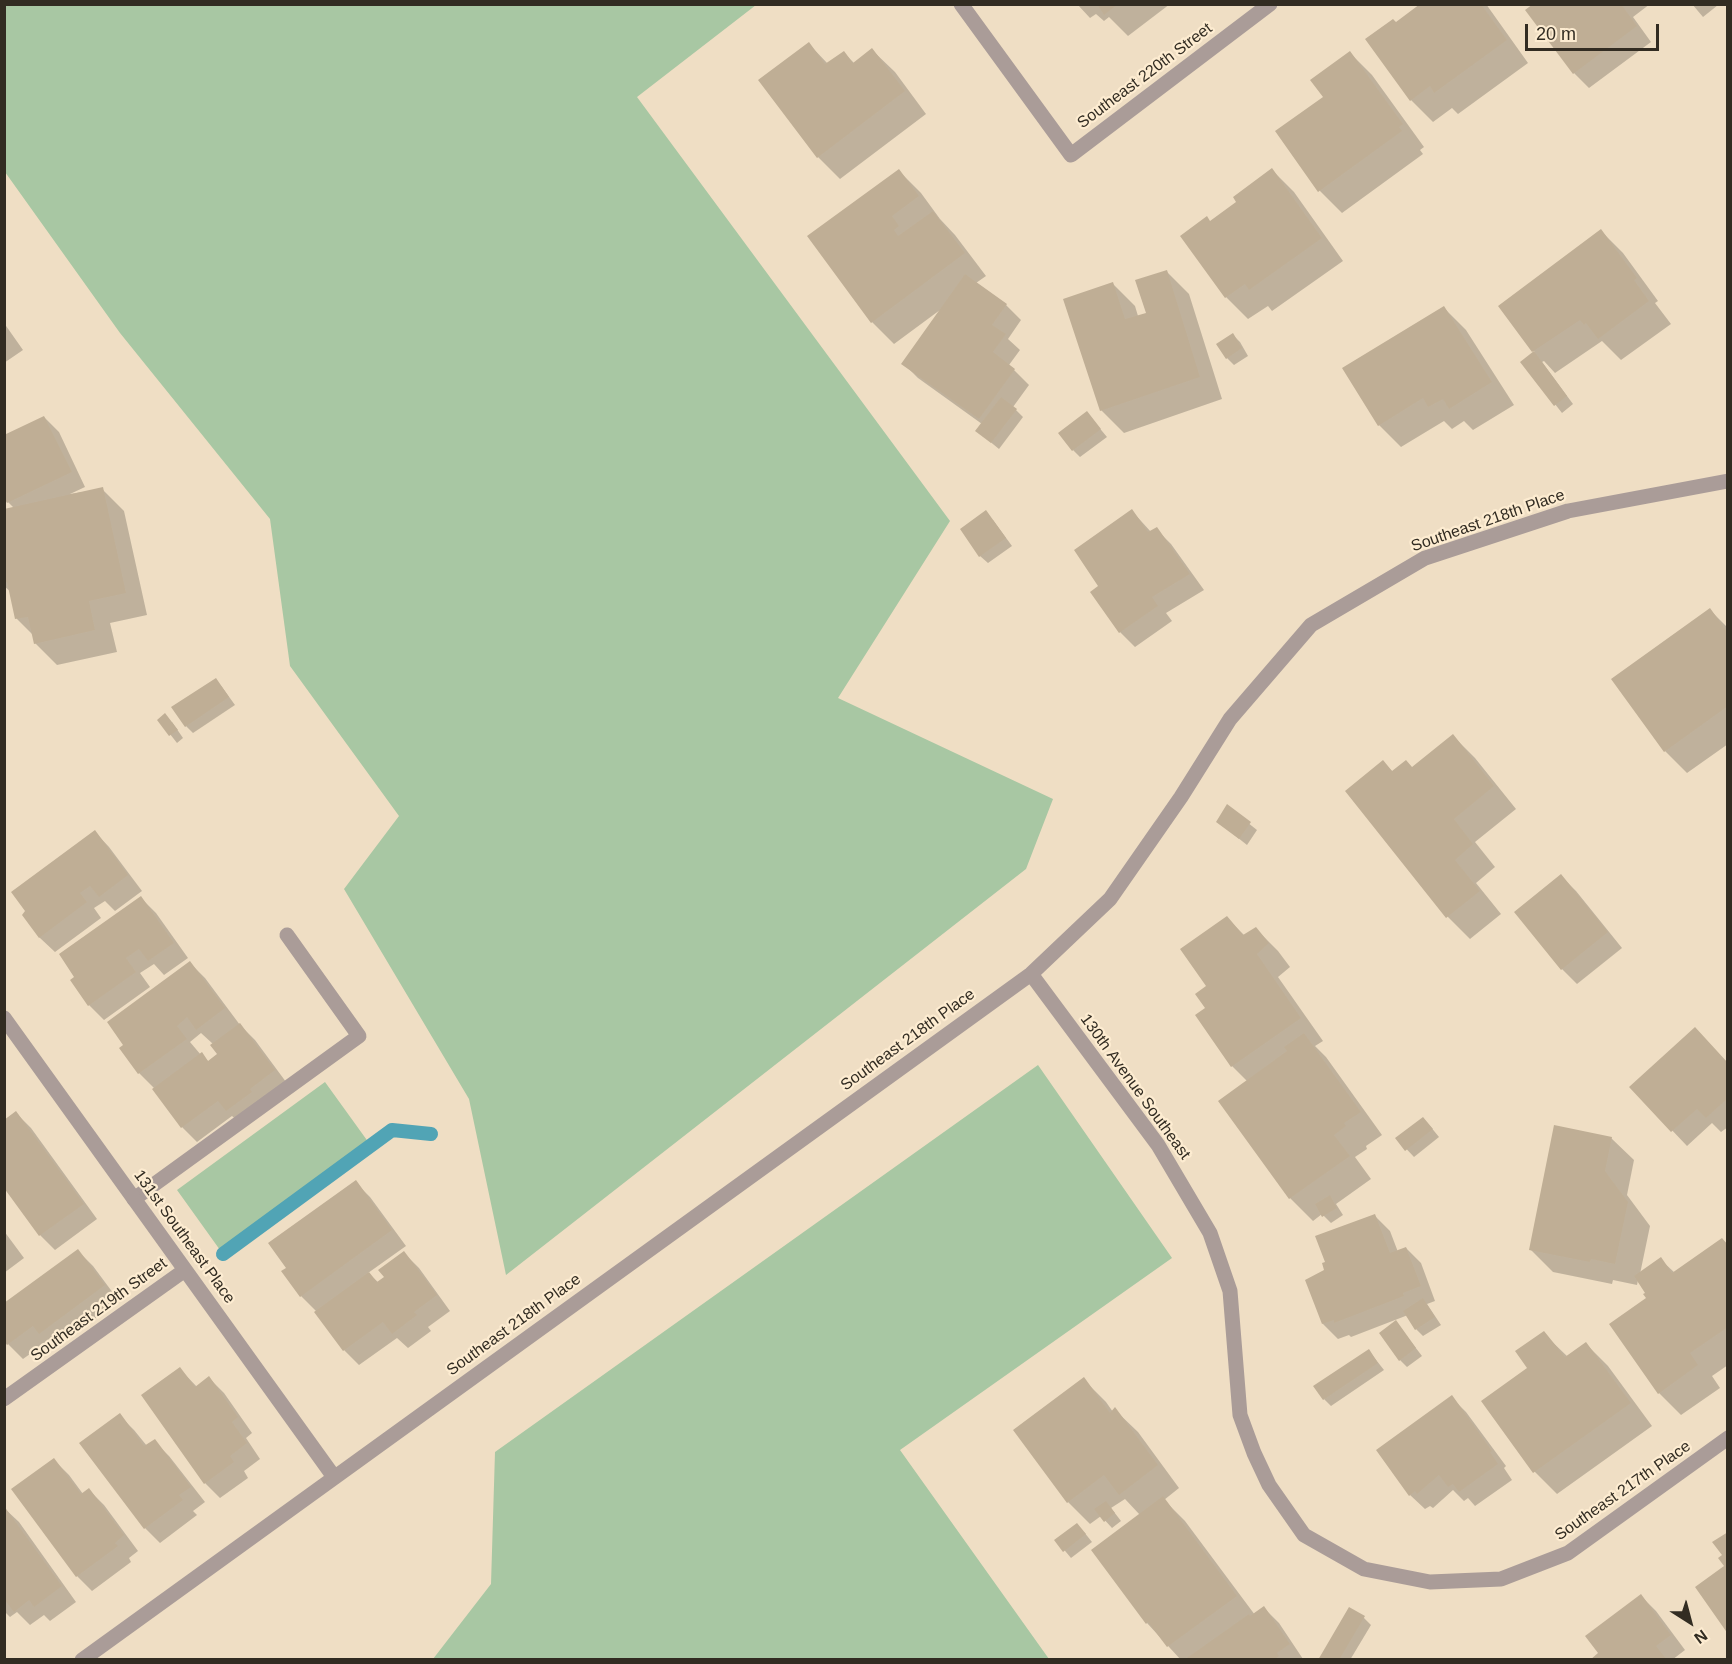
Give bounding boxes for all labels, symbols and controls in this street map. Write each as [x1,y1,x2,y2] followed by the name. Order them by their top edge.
[1528,12,1662,50] scale bar
[1074,19,1216,133] street label: Southeast 220th Street
[1536,24,1576,44] text: 20 m
[1409,486,1567,556] street label: Southeast 218th Place
[837,985,979,1095] street label: Southeast 218th Place
[1076,1011,1194,1163] street label: 130th Avenue Southeast
[129,1167,239,1307] street label: 131st Southeast Place
[27,1254,171,1366] street label: Southeast 219th Street
[443,1270,585,1380] street label: Southeast 218th Place
[1552,1437,1694,1545] street label: Southeast 217th Place
[1660,1592,1720,1652] north arrow
[1691,1627,1711,1647] text: N

